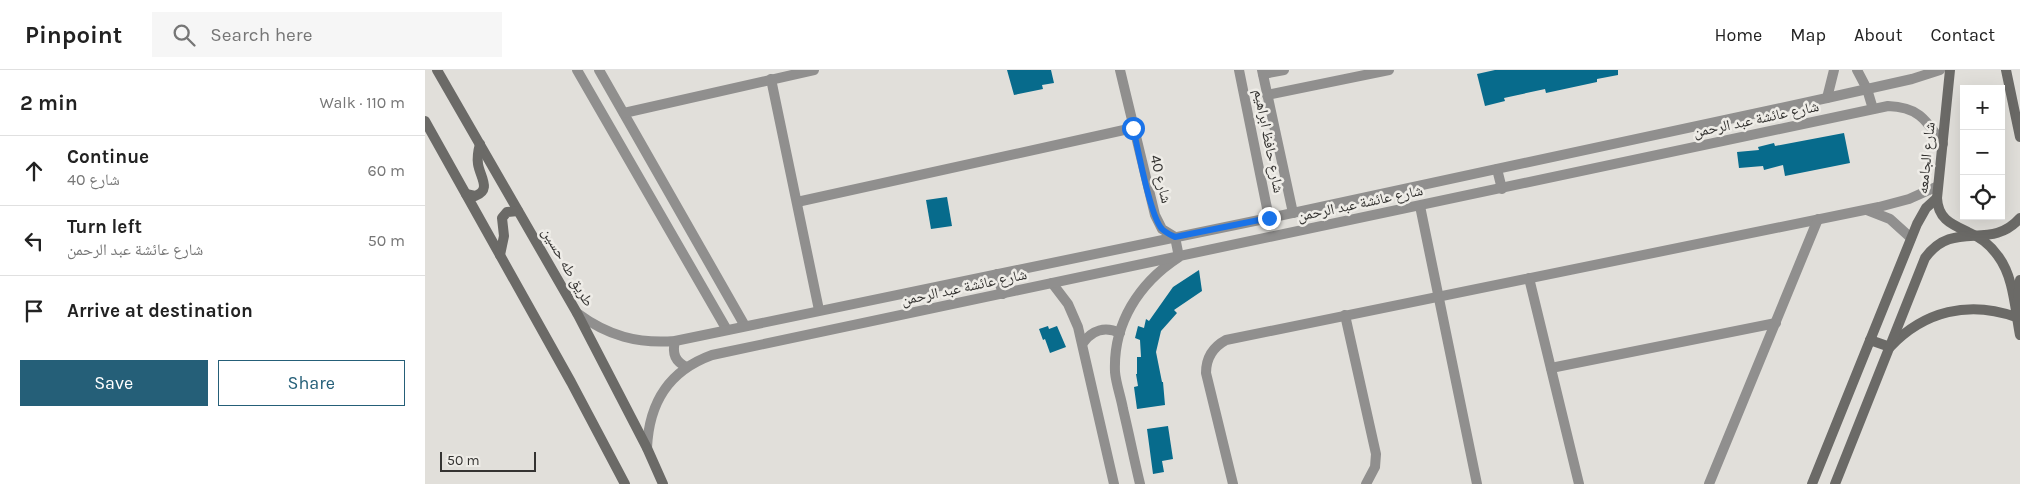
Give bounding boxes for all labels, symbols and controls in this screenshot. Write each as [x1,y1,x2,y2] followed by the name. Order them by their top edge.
[152,12,502,57] search box
[25,21,122,49] text: Pinpoint
[170,21,198,49] icon: search
[210,24,312,46] text: Search here
[1714,24,1762,46] text: Home
[1790,24,1826,46] text: Map
[1854,24,1903,46] text: About
[1931,24,1995,46] text: Contact
[1960,85,2005,220] map controls
[1960,85,2005,130] button: +
[1249,88,1288,195] street label: شارع حافظ ابراهيم
[20,91,78,115] text: 2 min
[320,93,405,112] text: Walk · 110 m
[1692,97,1821,142] street label: شارع عائشة عبد الرحمن
[1122,117,1145,140] route start
[1913,121,1940,195] street label: شارع الجامعه
[1960,130,2005,175] button: −
[67,146,149,168] text: Continue
[1145,153,1176,205] street label: شارع 40
[20,157,48,185] icon: ahead
[368,161,405,180] text: 60 m
[67,170,120,189] text: شارع 40
[1960,175,2005,220] button: locate
[1296,181,1425,226] street label: شارع عائشة عبد الرحمن
[1258,207,1281,230] route end
[67,216,142,238] text: Turn left
[537,224,598,310] street label: طريق طه حسين
[20,227,48,255] icon: left
[368,231,405,250] text: 50 m
[67,240,203,259] text: شارع عائشة عبد الرحمن
[900,265,1029,310] street label: شارع عائشة عبد الرحمن
[20,297,48,325] icon: arrive
[67,300,253,322] text: Arrive at destination
[20,360,208,406] button: Save
[218,360,405,406] button: Share
[440,449,536,472] scale bar
[447,452,480,469] text: 50 m

